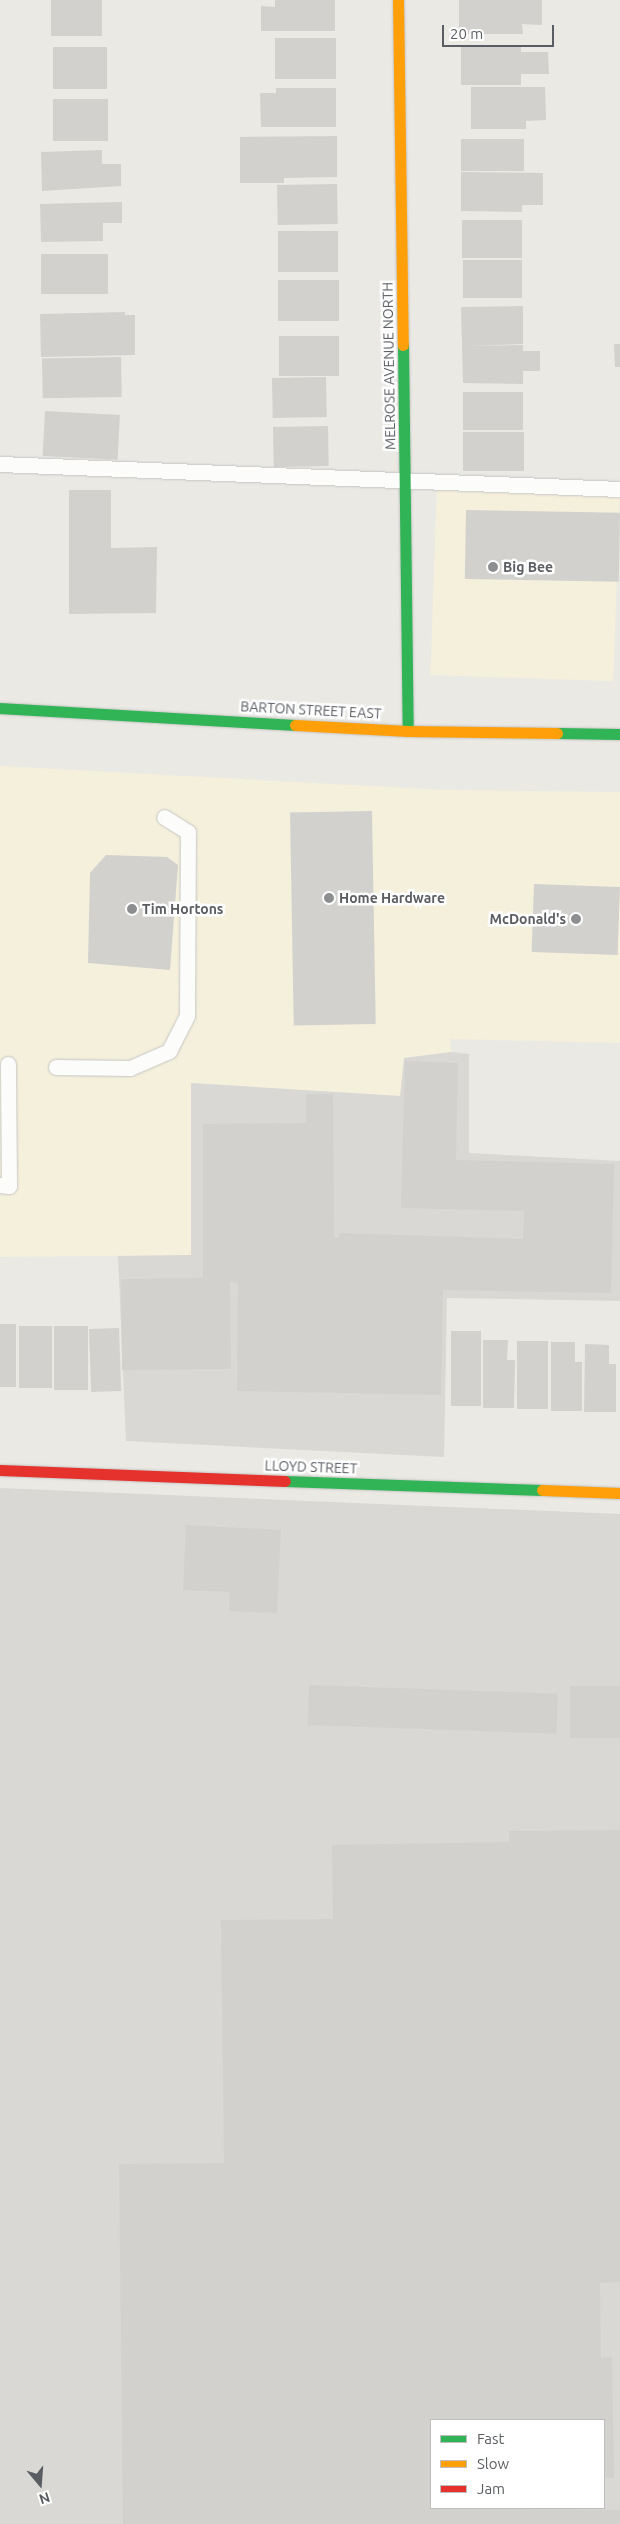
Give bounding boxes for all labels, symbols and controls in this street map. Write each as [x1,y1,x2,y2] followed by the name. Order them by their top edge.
[445,15,558,47] scale bar
[450,25,483,42] text: 20 m
[379,282,399,450] street label: MELROSE AVENUE NORTH
[503,559,553,575] place label: Big Bee
[487,561,499,573] marker: Big Bee
[240,698,382,722] street label: BARTON STREET EAST
[339,890,445,906] place label: Home Hardware
[323,892,335,904] marker: Home Hardware
[142,901,223,917] place label: Tim Hortons
[126,903,138,915] marker: Tim Hortons
[490,911,566,927] place label: McDonald's
[570,913,582,925] marker: McDonald's
[264,1457,358,1477] street label: LLOYD STREET
[430,2419,605,2509] legend
[477,2430,504,2447] text: Fast
[477,2455,509,2472] text: Slow
[15,2459,65,2509] north arrow
[477,2480,505,2497] text: Jam
[37,2489,52,2507] text: N

